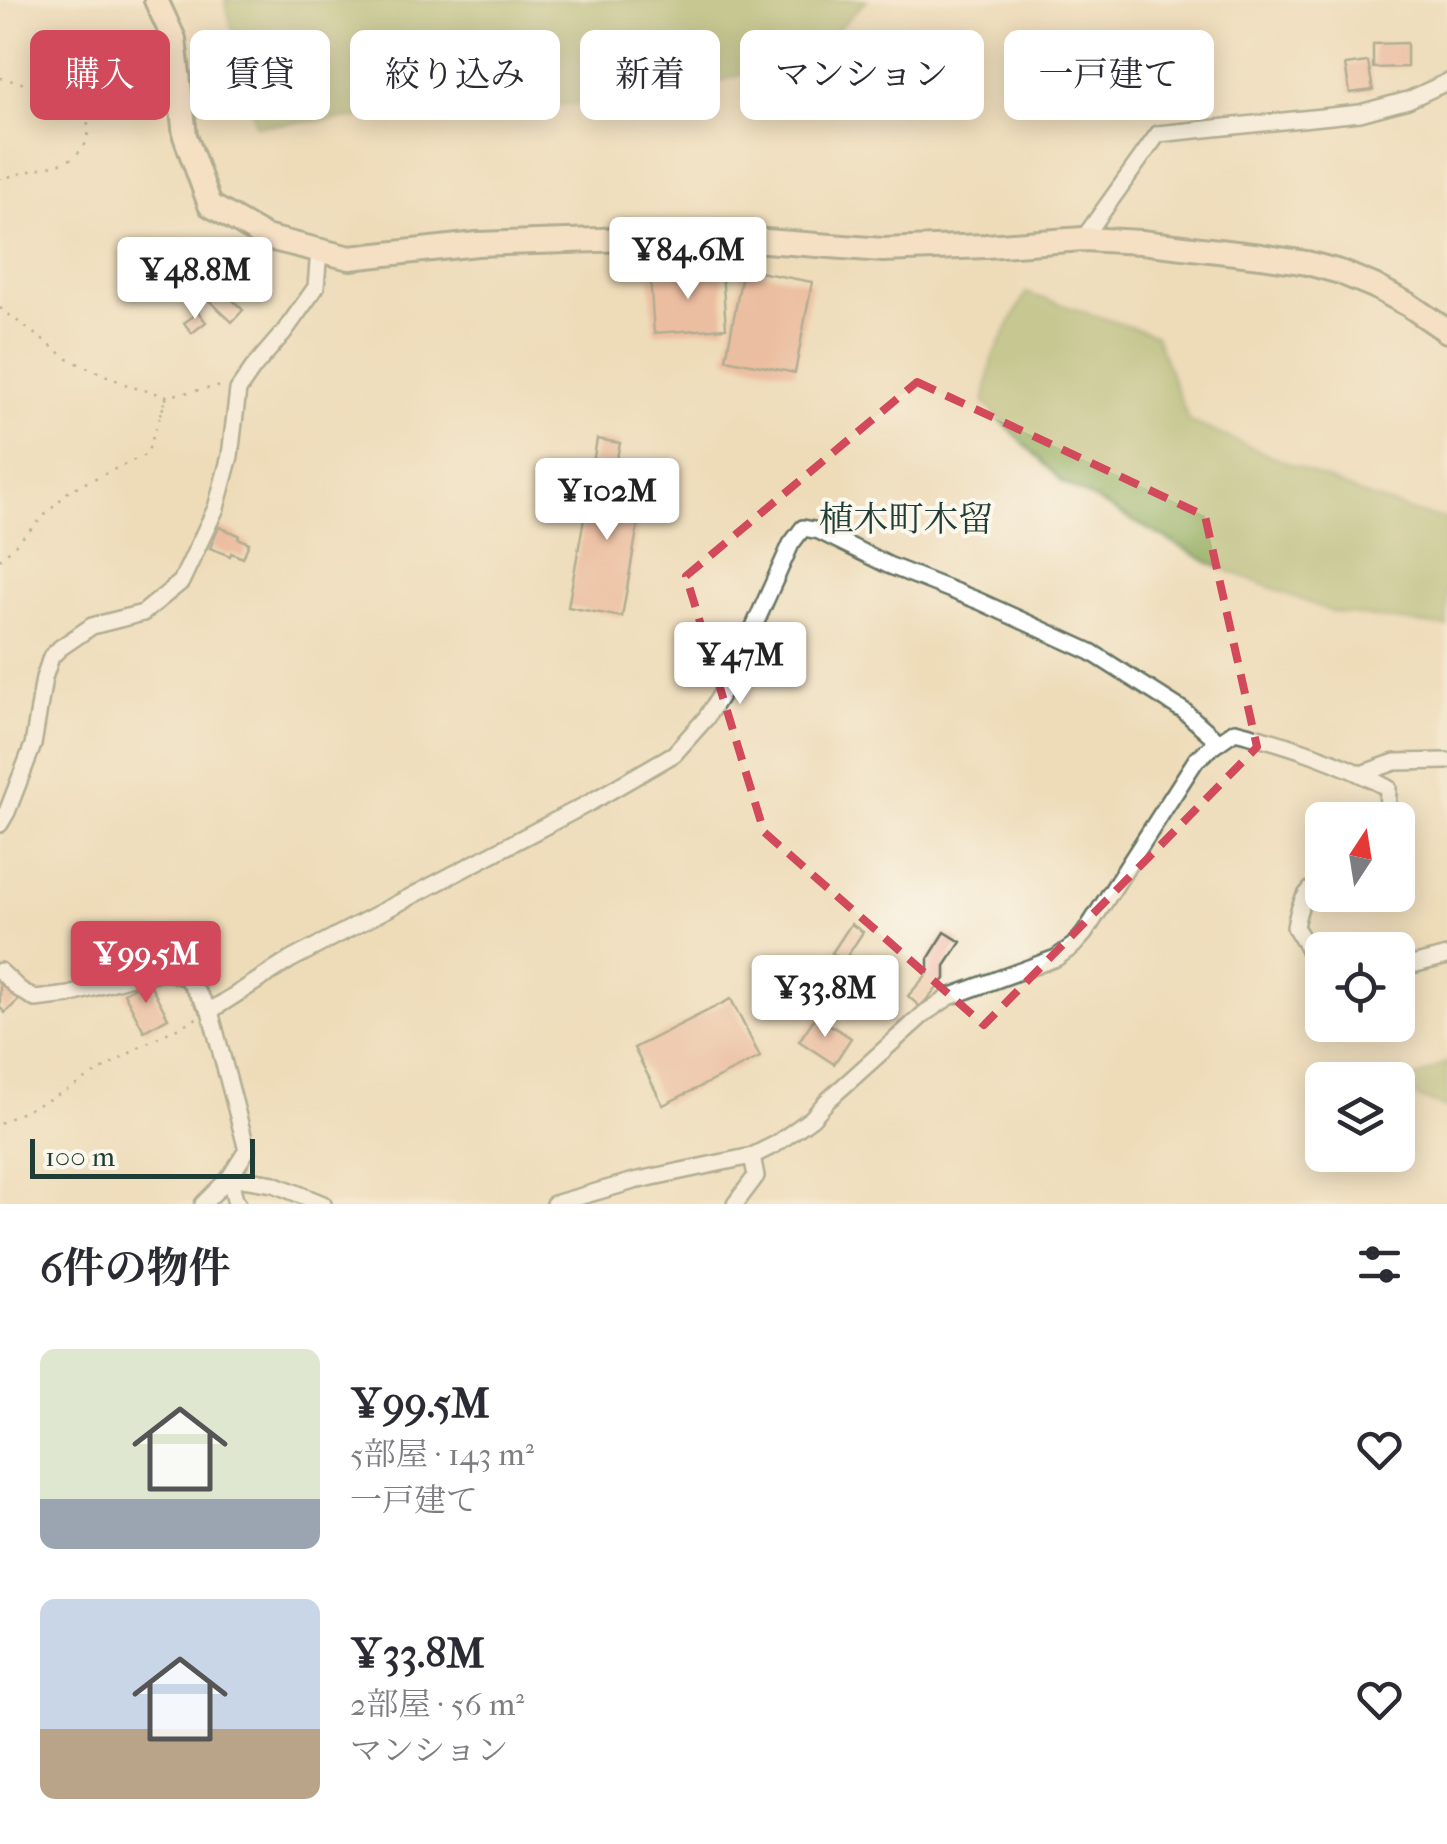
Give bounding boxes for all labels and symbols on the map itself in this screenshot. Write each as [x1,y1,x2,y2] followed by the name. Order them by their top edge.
[607,217,769,302] pin: ¥84.6M
[114,237,276,322] pin: ¥48.8M
[537,458,677,543] pin: ¥102M
[818,499,994,540] district label: 植木町木留
[681,622,799,707] pin: ¥47M
[1305,802,1415,912] north arrow
[65,921,227,1006] pin: ¥99.5M
[744,955,906,1040] pin: ¥33.8M
[30,1134,255,1178] scale bar

